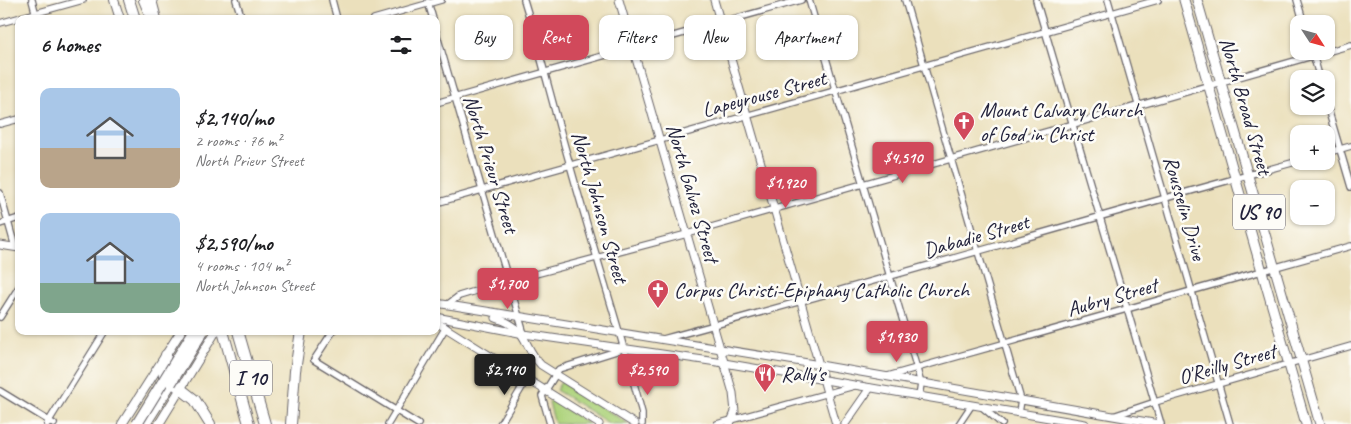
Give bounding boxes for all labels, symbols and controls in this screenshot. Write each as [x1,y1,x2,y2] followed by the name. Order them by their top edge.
[455,15,513,60] chip: Buy
[523,15,589,60] chip: Rent
[599,15,674,60] chip: Filters
[684,15,746,60] chip: New
[756,15,858,60] chip: Apartment
[1290,15,1335,60] north arrow
[1290,15,1335,225] map controls
[387,31,415,59] icon: filters
[40,32,100,58] text: 6 homes
[1214,34,1279,180] street label: North Broad Street
[699,64,831,123] street label: Lapeyrouse Street
[1290,70,1335,115] button: layers
[458,92,525,238] street label: North Prieur Street
[980,97,1144,147] place label: Mount Calvary Church of God in Christ
[195,105,273,131] text: $2,140/mo
[80,108,140,168] icon: home
[952,110,976,141] church icon: Mount Calvary Church of God in Christ
[661,121,726,268] street label: North Galvez Street
[1290,125,1335,170] button: +
[566,128,635,288] street label: North Johnson Street
[195,131,281,151] text: 2 rooms · 76 m²
[862,142,944,184] pin: $4,510
[884,148,922,168] text: $4,510
[195,151,304,171] text: North Prieur Street
[1158,153,1213,264] street label: Rousselin Drive
[745,166,827,209] pin: $1,920
[767,173,805,193] text: $1,920
[1290,180,1335,225] button: −
[1233,194,1285,230] road number: US 90
[920,208,1034,263] street label: Dabadie Street
[195,230,273,256] text: $2,590/mo
[80,233,140,293] icon: home
[195,256,289,276] text: 4 rooms · 104 m²
[467,268,549,310] pin: $1,700
[1064,271,1163,322] street label: Aubry Street
[488,274,528,294] text: $1,700
[195,276,314,296] text: North Johnson Street
[674,277,970,303] place label: Corpus Christi-Epiphany Catholic Church
[646,278,670,309] church icon: Corpus Christi-Epiphany Catholic Church
[856,320,938,363] pin: $1,930
[878,327,916,347] text: $1,930
[1175,337,1281,390] street label: O'Reilly Street
[464,354,546,396] pin: $2,140
[607,354,689,396] pin: $2,590
[230,360,272,396] road number: I 10
[485,360,525,380] text: $2,140
[629,360,667,380] text: $2,590
[781,361,827,387] place label: Rally's
[753,362,777,393] restaurant icon: Rally's

